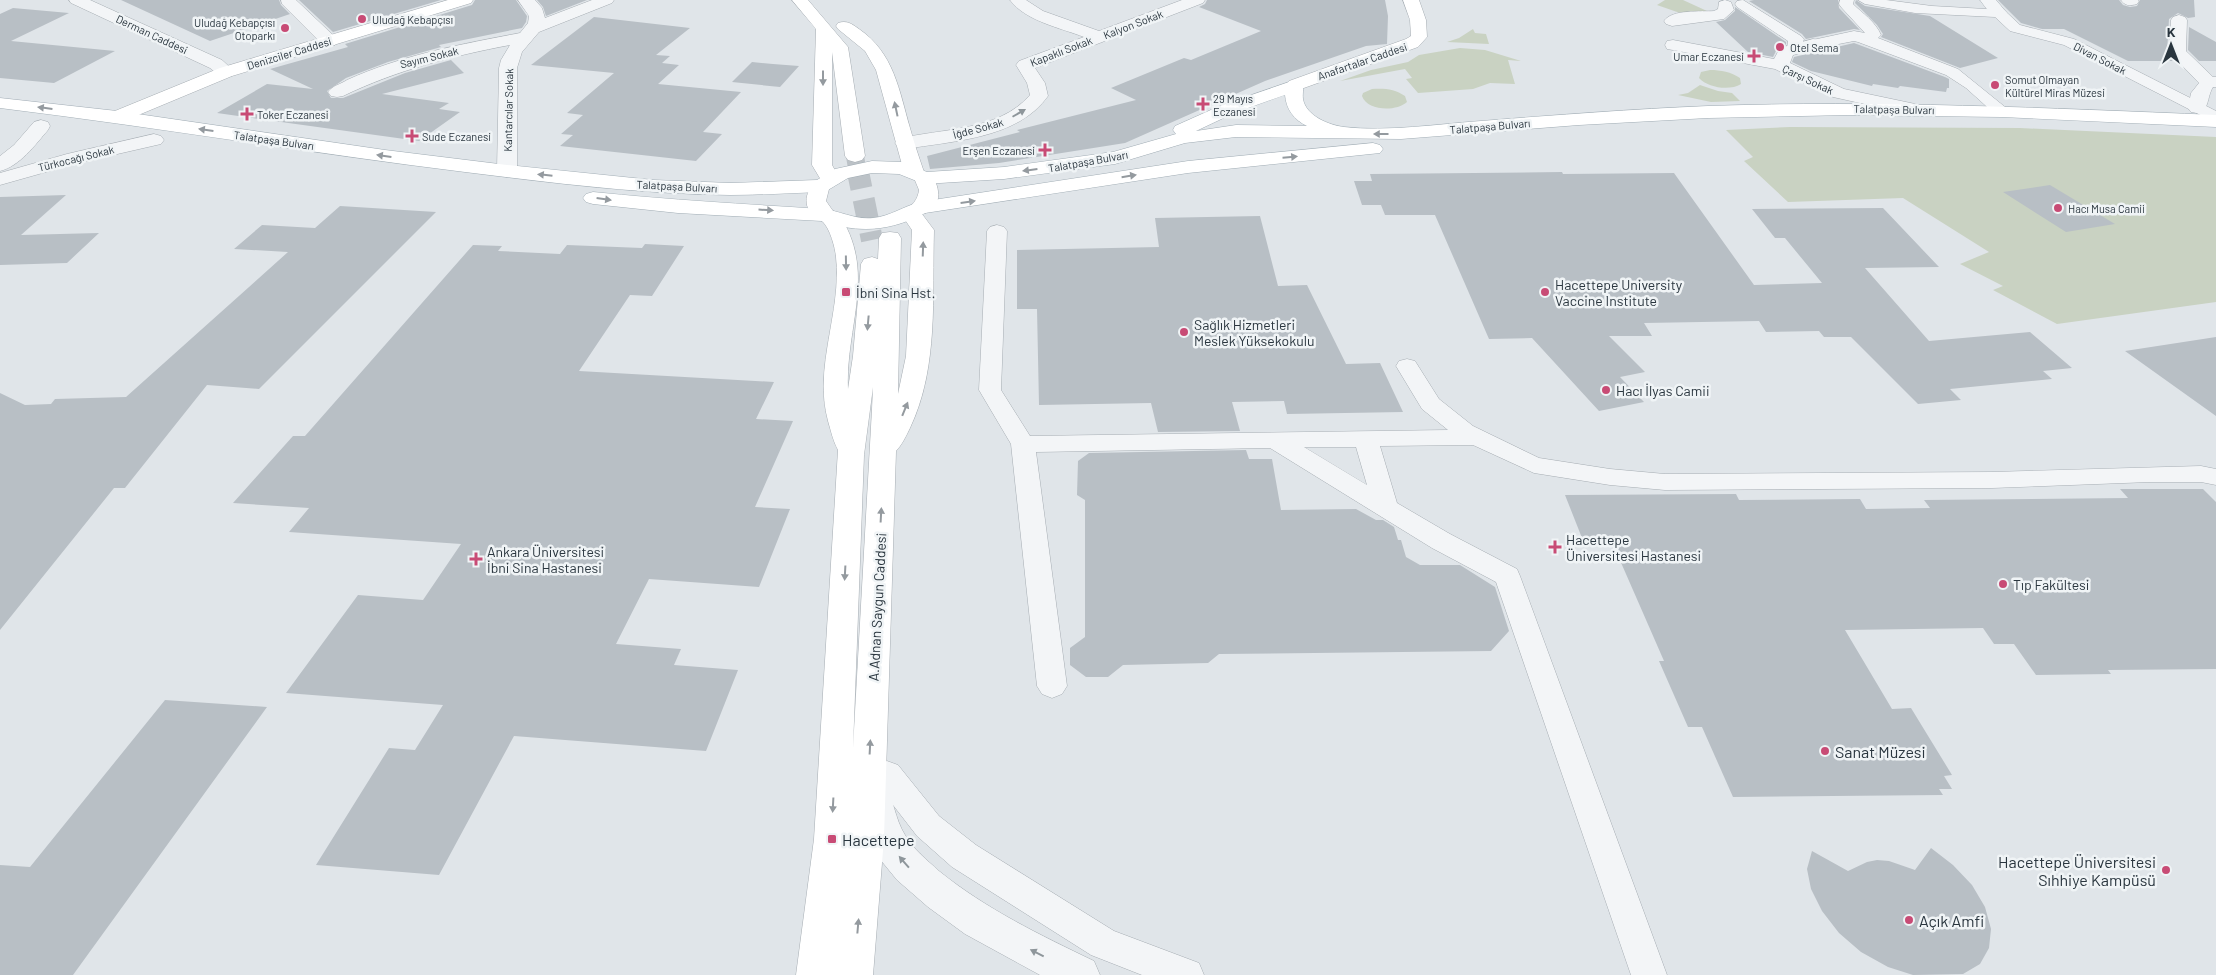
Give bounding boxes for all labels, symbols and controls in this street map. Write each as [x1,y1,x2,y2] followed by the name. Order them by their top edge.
[1101,6,1165,41] street label: Kalyon Sokak
[114,12,190,56] street label: Derman Caddesi
[356,13,368,25] marker: Uludağ Kebapçısı
[372,13,453,26] place label: Uludağ Kebapçısı
[194,16,275,42] place label: Uludağ Kebapçısı Otoparkı
[2146,20,2196,70] north arrow
[279,22,291,34] marker: Uludağ Kebapçısı Otoparkı
[2167,23,2176,40] text: K
[1028,33,1094,69] street label: Kapaklı Sokak
[245,34,333,72] street label: Denizciler Caddesi
[2071,39,2129,77] street label: Divan Sokak
[1316,40,1409,82] street label: Anafartalar Caddesi
[1774,41,1786,53] marker: Otel Sema
[1790,41,1838,54] place label: Otel Sema
[399,43,460,71] street label: Sayım Sokak
[1673,50,1744,63] place label: Umar Eczanesi
[1748,50,1760,62] marker: Umar Eczanesi
[1780,61,1836,97] street label: Çarşı Sokak
[501,68,515,152] street label: Kantarcılar Sokak
[819,70,827,86] one-way arrow
[2005,73,2105,99] place label: Somut Olmayan Kültürel Miras Müzesi
[1989,79,2001,91] marker: Somut Olmayan Kültürel Miras Müzesi
[1213,92,1256,118] place label: 29 Mayıs Eczanesi
[1197,98,1209,110] marker: 29 Mayıs Eczanesi
[892,101,900,116] one-way arrow
[1853,102,1935,116] street label: Talatpaşa Bulvarı
[37,104,53,112] one-way arrow
[241,108,253,120] marker: Toker Eczanesi
[257,108,329,121] place label: Toker Eczanesi
[1013,109,1026,118] one-way arrow
[951,114,1005,141] street label: İğde Sokak
[1449,116,1531,136] street label: Talatpaşa Bulvarı
[198,126,214,134] one-way arrow
[233,128,315,152] street label: Talatpaşa Bulvarı
[406,130,418,142] marker: Sude Eczanesi
[422,130,491,143] place label: Sude Eczanesi
[1373,130,1389,138] one-way arrow
[37,142,116,174] street label: Türkocağı Sokak
[962,144,1035,157] place label: Erşen Eczanesi
[1039,144,1051,156] marker: Erşen Eczanesi
[1047,148,1129,174] street label: Talatpaşa Bulvarı
[376,152,392,160] one-way arrow
[1282,152,1298,160] one-way arrow
[1022,166,1038,174] one-way arrow
[537,171,553,179] one-way arrow
[1121,172,1137,180] one-way arrow
[636,177,718,195] street label: Talatpaşa Bulvarı
[596,195,612,203] one-way arrow
[961,198,977,206] one-way arrow
[2052,202,2064,214] marker: Hacı Musa Camii
[2068,202,2145,215] place label: Hacı Musa Camii
[758,207,774,215] one-way arrow
[919,240,927,256] one-way arrow
[842,255,850,271] one-way arrow
[1555,276,1683,309] place label: Hacettepe University Vaccine Institute
[856,284,935,301] place label: İbni Sina Hst.
[840,286,852,298] marker: İbni Sina Hst.
[1539,286,1551,298] marker: Hacettepe University Vaccine Institute
[864,316,872,332] one-way arrow
[1194,316,1314,349] place label: Sağlık Hizmetleri Meslek Yüksekokulu
[1178,326,1190,338] marker: Sağlık Hizmetleri Meslek Yüksekokulu
[1616,382,1709,399] place label: Hacı İlyas Camii
[1600,384,1612,396] marker: Hacı İlyas Camii
[901,401,909,416] one-way arrow
[877,506,885,522] one-way arrow
[1566,531,1701,564] place label: Hacettepe Üniversitesi Hastanesi
[865,532,889,682] street label: A.Adnan Saygun Caddesi
[1548,540,1562,554] marker: Hacettepe Üniversitesi Hastanesi
[487,543,604,576] place label: Ankara Üniversitesi İbni Sina Hastanesi
[469,552,483,566] marker: Ankara Üniversitesi İbni Sina Hastanesi
[841,565,849,581] one-way arrow
[2013,576,2089,593] place label: Tıp Fakültesi
[1997,578,2009,590] marker: Tıp Fakültesi
[867,739,875,755] one-way arrow
[1835,742,1926,761] place label: Sanat Müzesi
[1819,745,1831,757] marker: Sanat Müzesi
[829,798,837,814] one-way arrow
[842,830,915,849] place label: Hacettepe
[826,833,838,845] marker: Hacettepe
[1998,852,2156,889] place label: Hacettepe Üniversitesi Sıhhiye Kampüsü
[898,856,910,868] one-way arrow
[2160,864,2172,876] marker: Hacettepe Üniversitesi Sıhhiye Kampüsü
[1919,911,1984,930] place label: Açık Amfi
[1903,914,1915,926] marker: Açık Amfi
[854,918,862,934] one-way arrow
[1030,949,1044,957] one-way arrow

